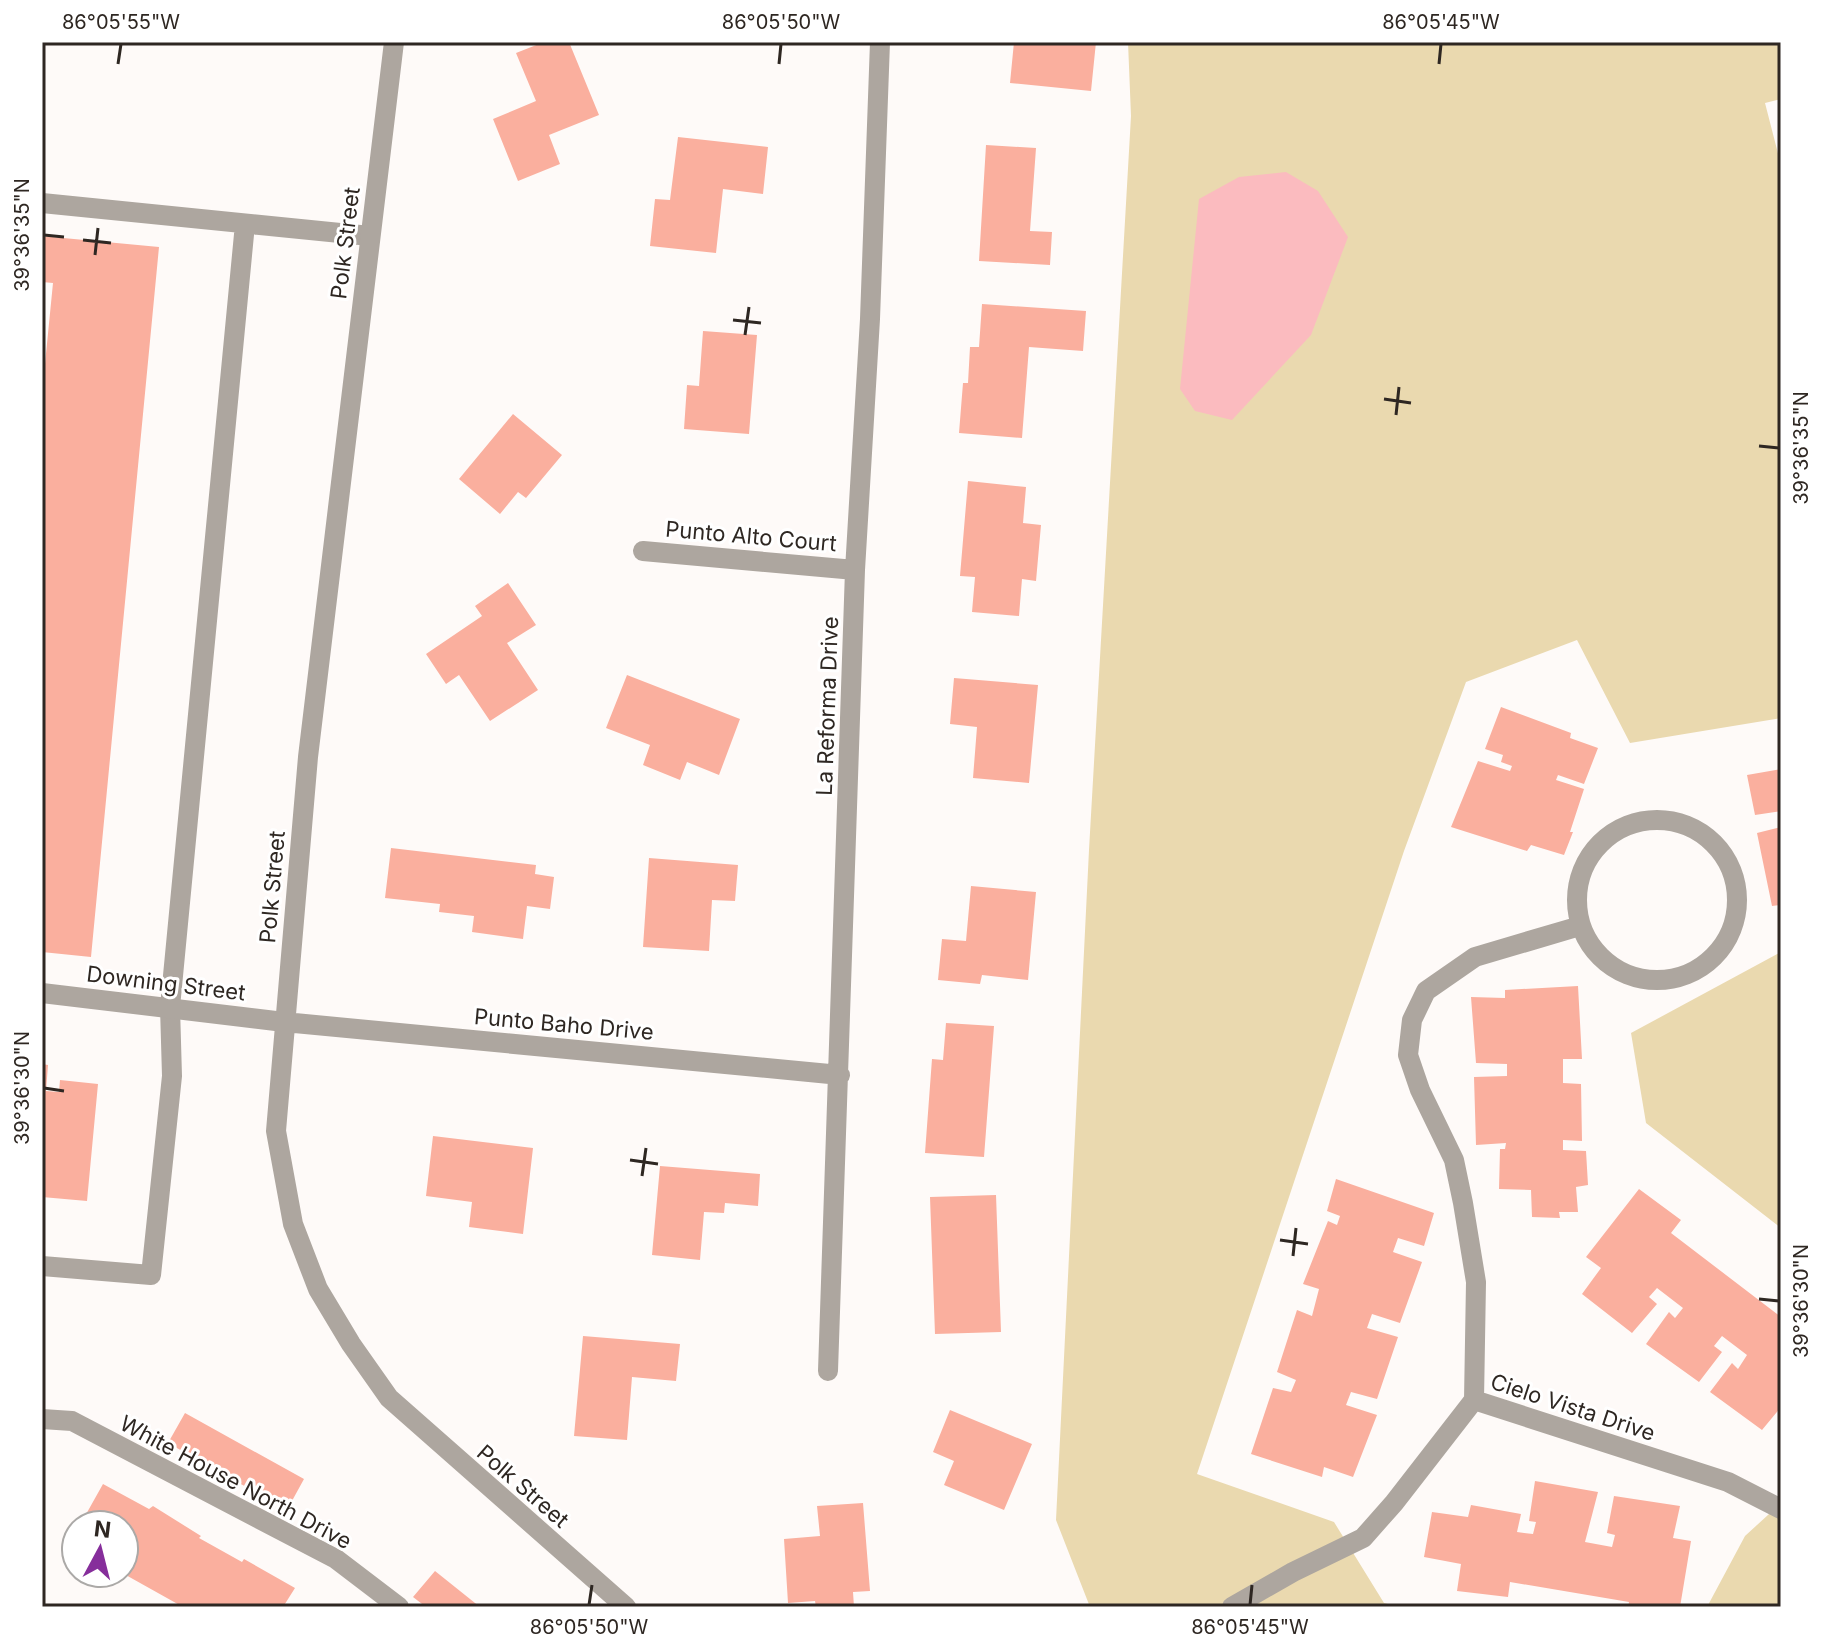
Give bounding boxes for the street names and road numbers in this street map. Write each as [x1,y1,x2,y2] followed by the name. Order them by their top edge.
[325,185,365,301] street label: Polk Street
[664,516,838,556] street label: Punto Alto Court
[811,616,843,796] street label: La Reforma Drive
[254,830,290,944] street label: Polk Street
[85,960,247,1006] street label: Downing Street
[473,1003,655,1045] street label: Punto Baho Drive
[1487,1368,1659,1446] street label: Cielo Vista Drive
[116,1410,356,1554] street label: White House North Drive
[472,1439,574,1533] street label: Polk Street

